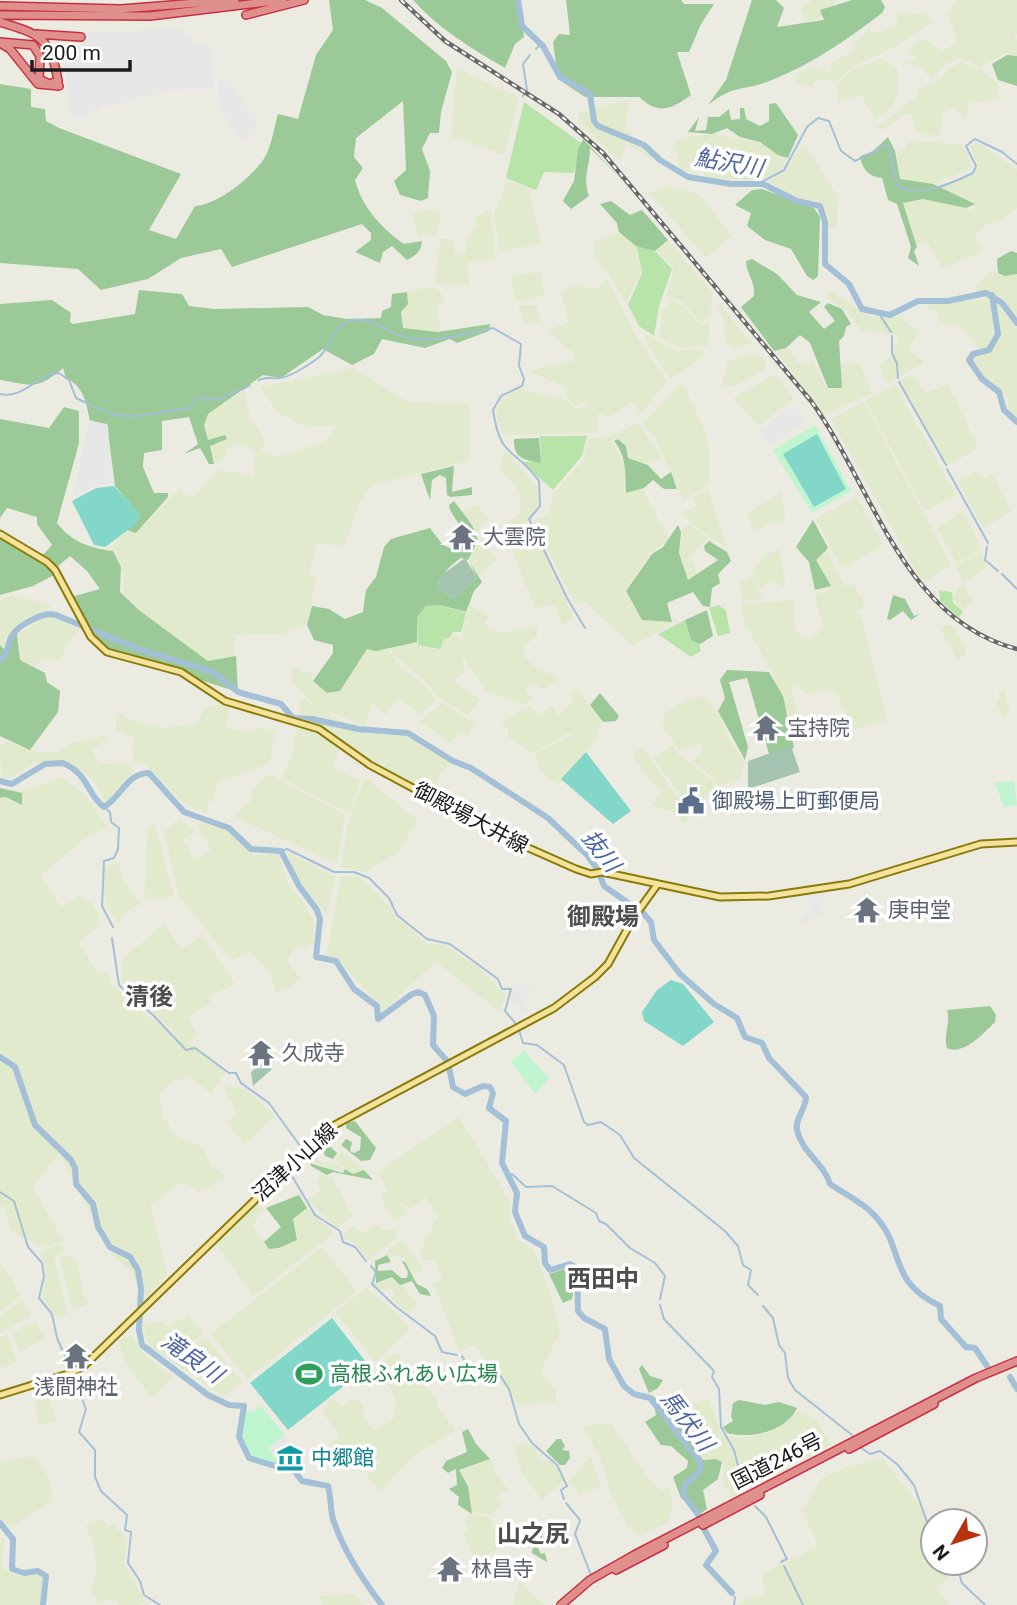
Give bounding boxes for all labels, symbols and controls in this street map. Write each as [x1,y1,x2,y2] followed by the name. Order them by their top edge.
[32,28,130,72] scale bar
[42,41,101,65] text: 200 m
[693,144,768,183] water label: 鮎沢川
[447,522,477,552] temple icon: 大雲院
[483,525,546,549] place label: 大雲院
[751,713,781,743] temple icon: 宝持院
[787,716,850,740] place label: 宝持院
[410,778,532,858] street label: 御殿場大井線
[676,786,706,816] public building icon: 御殿場上町郵便局
[712,789,880,813] place label: 御殿場上町郵便局
[576,825,628,880] water label: 抜川
[852,895,882,925] temple icon: 庚申堂
[888,898,951,922] place label: 庚申堂
[567,903,639,931] district label: 御殿場
[125,983,173,1011] district label: 清後
[246,1038,276,1068] temple icon: 久成寺
[282,1041,345,1065] place label: 久成寺
[248,1118,342,1206] street label: 沼津小山線
[567,1265,639,1293] district label: 西田中
[156,1327,230,1391] water label: 滝良川
[61,1341,91,1371] temple icon: 浅間神社
[294,1359,324,1389] sports icon: 高根ふれあい広場
[330,1362,498,1386] place label: 高根ふれあい広場
[34,1375,118,1399] place label: 浅間神社
[655,1386,721,1459] water label: 馬伏川
[728,1428,826,1494] street label: 国道246号
[275,1443,305,1473] museum icon: 中郷館
[311,1446,374,1470] place label: 中郷館
[919,1507,989,1577] north arrow
[497,1520,569,1548] district label: 山之尻
[928,1540,954,1565] text: N
[435,1554,465,1584] temple icon: 林昌寺
[471,1557,534,1581] place label: 林昌寺

